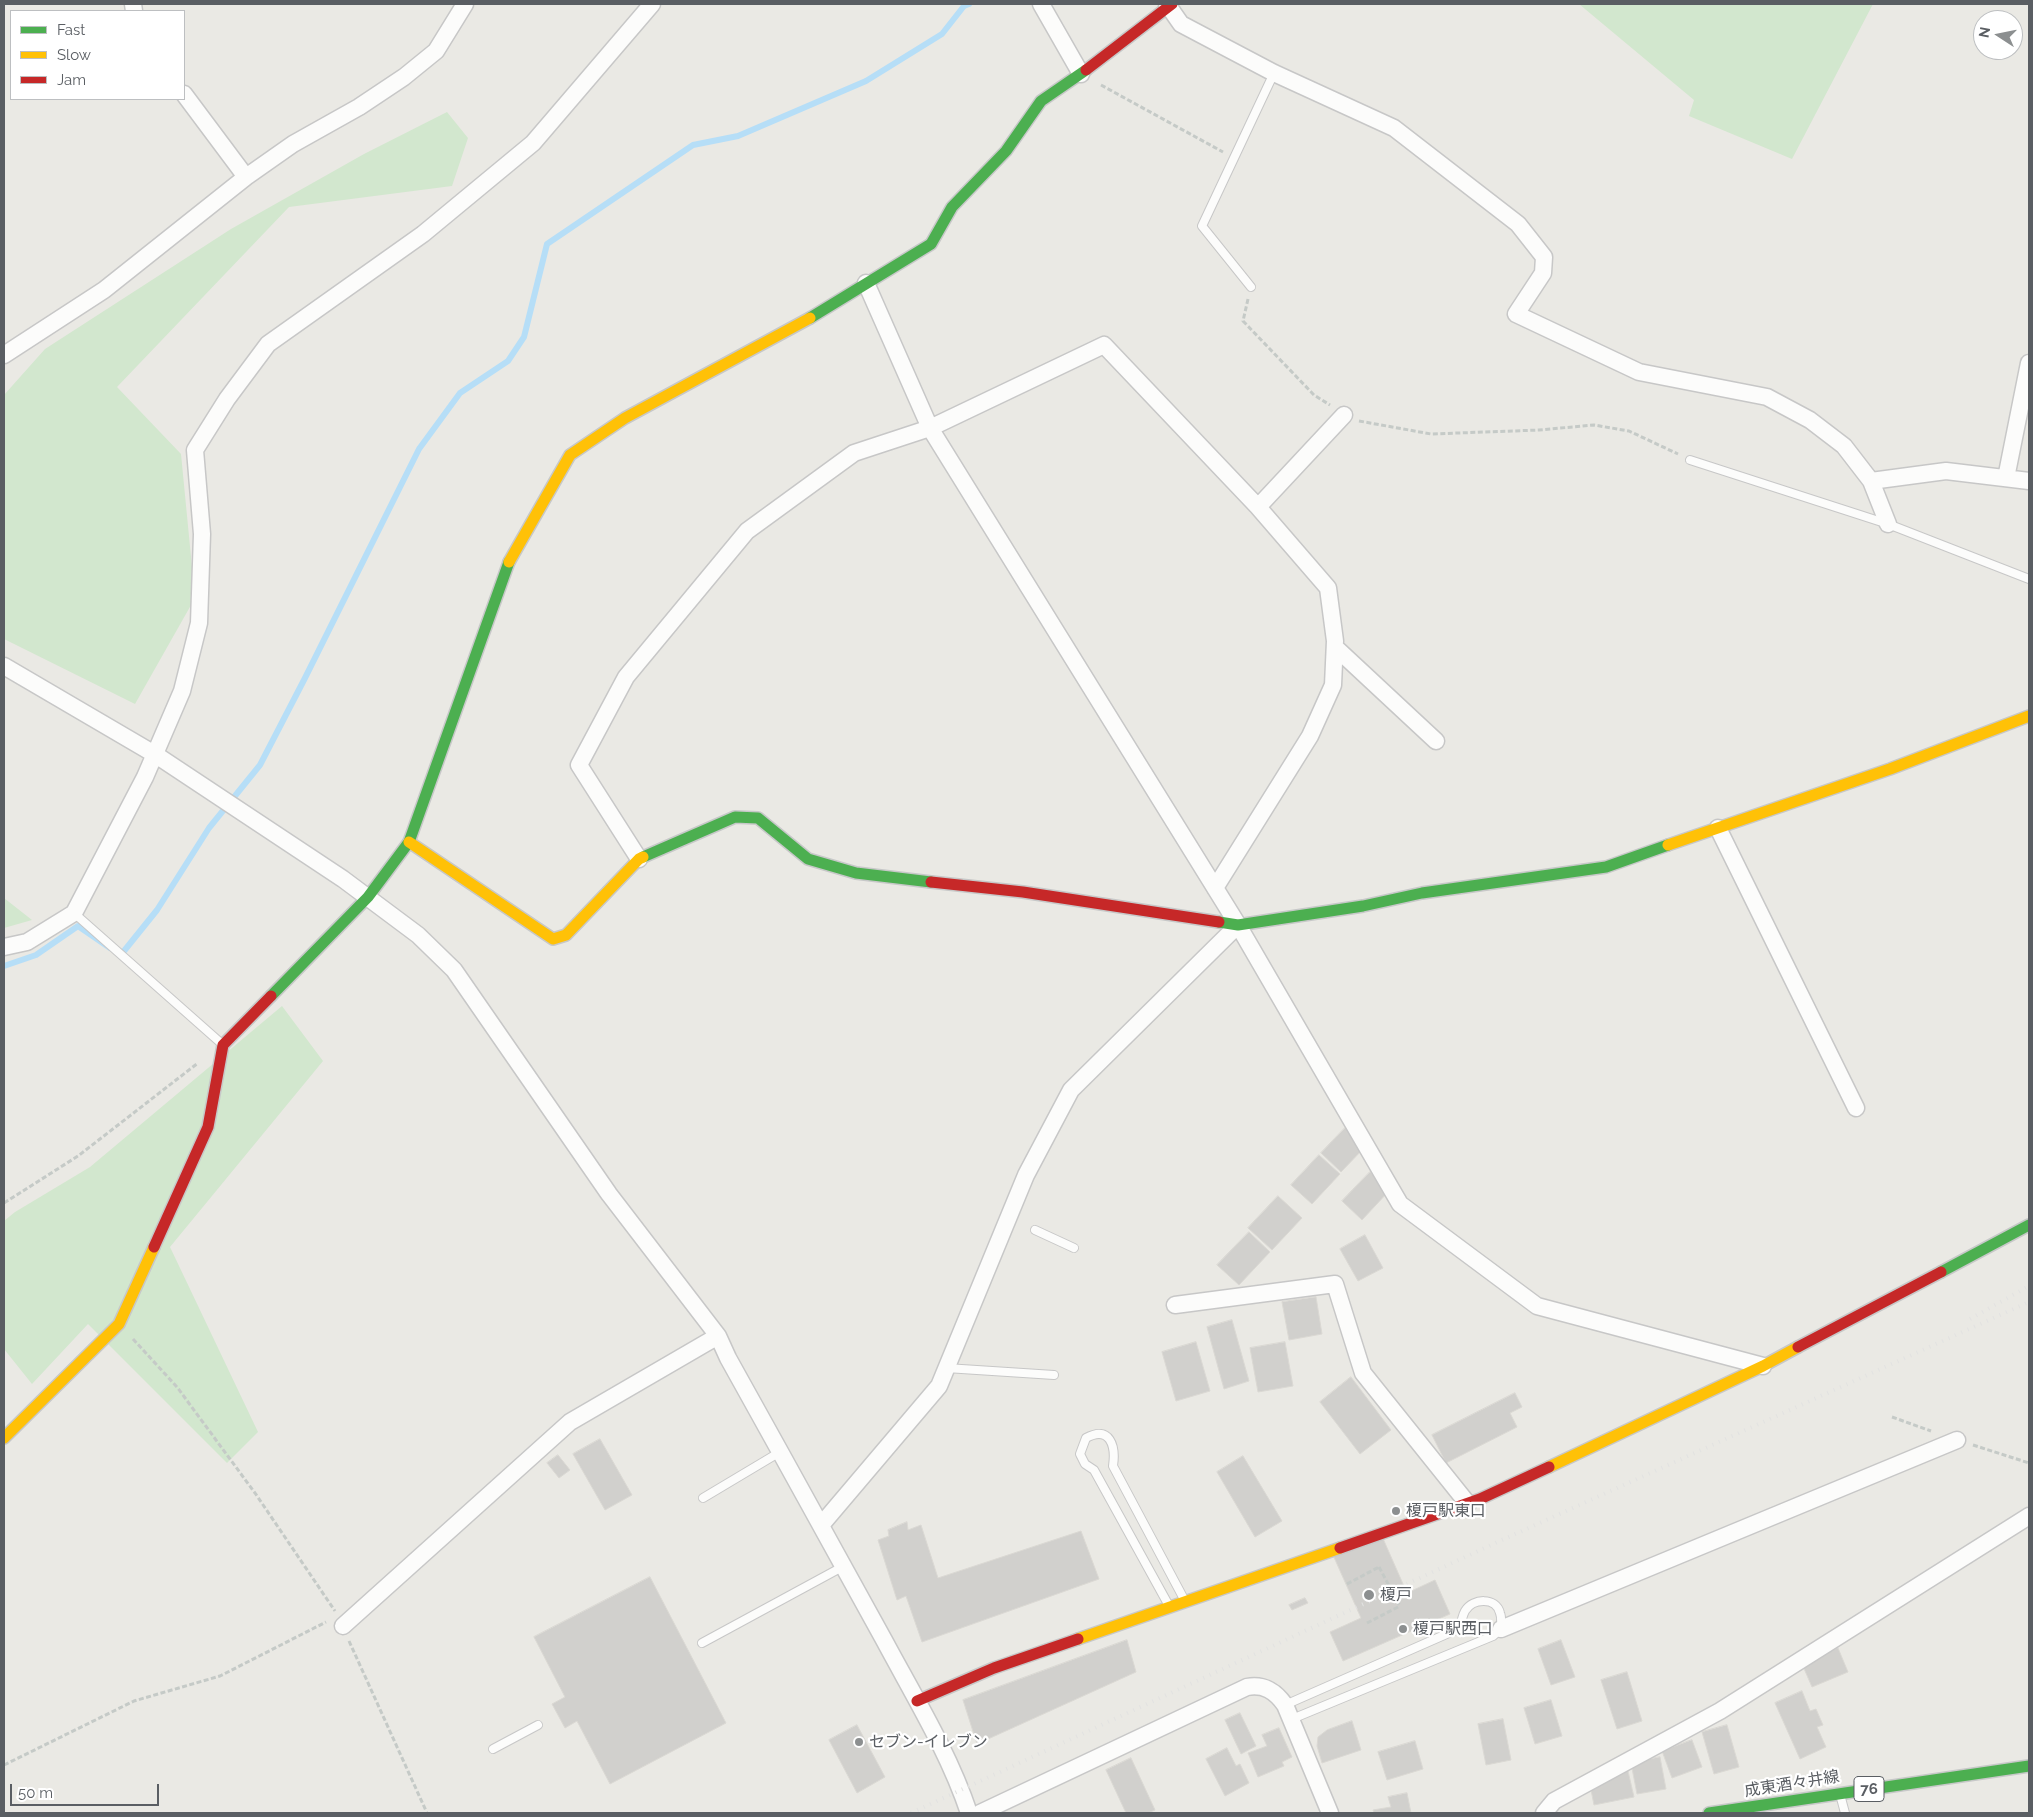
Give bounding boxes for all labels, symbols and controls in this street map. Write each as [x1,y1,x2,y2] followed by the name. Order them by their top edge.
[10,10,185,100] legend
[1973,10,2023,60] north arrow
[57,21,85,39] text: Fast
[1975,26,1993,39] text: N
[57,46,91,64] text: Slow
[57,71,86,89] text: Jam
[1406,1501,1486,1521] place label: 榎戸駅東口
[1390,1505,1402,1517] marker: 榎戸駅東口
[1380,1585,1412,1605] place label: 榎戸
[1362,1588,1376,1602] marker: 榎戸
[1413,1619,1493,1639] place label: 榎戸駅西口
[1397,1623,1409,1635] marker: 榎戸駅西口
[869,1732,988,1752] place label: セブン-イレブン
[853,1736,865,1748] marker: セブン-イレブン
[1743,1767,1841,1801] street label: 成東酒々井線
[12,1774,161,1806] scale bar
[1854,1776,1884,1802] road number: 76
[18,1784,53,1802] text: 50 m

